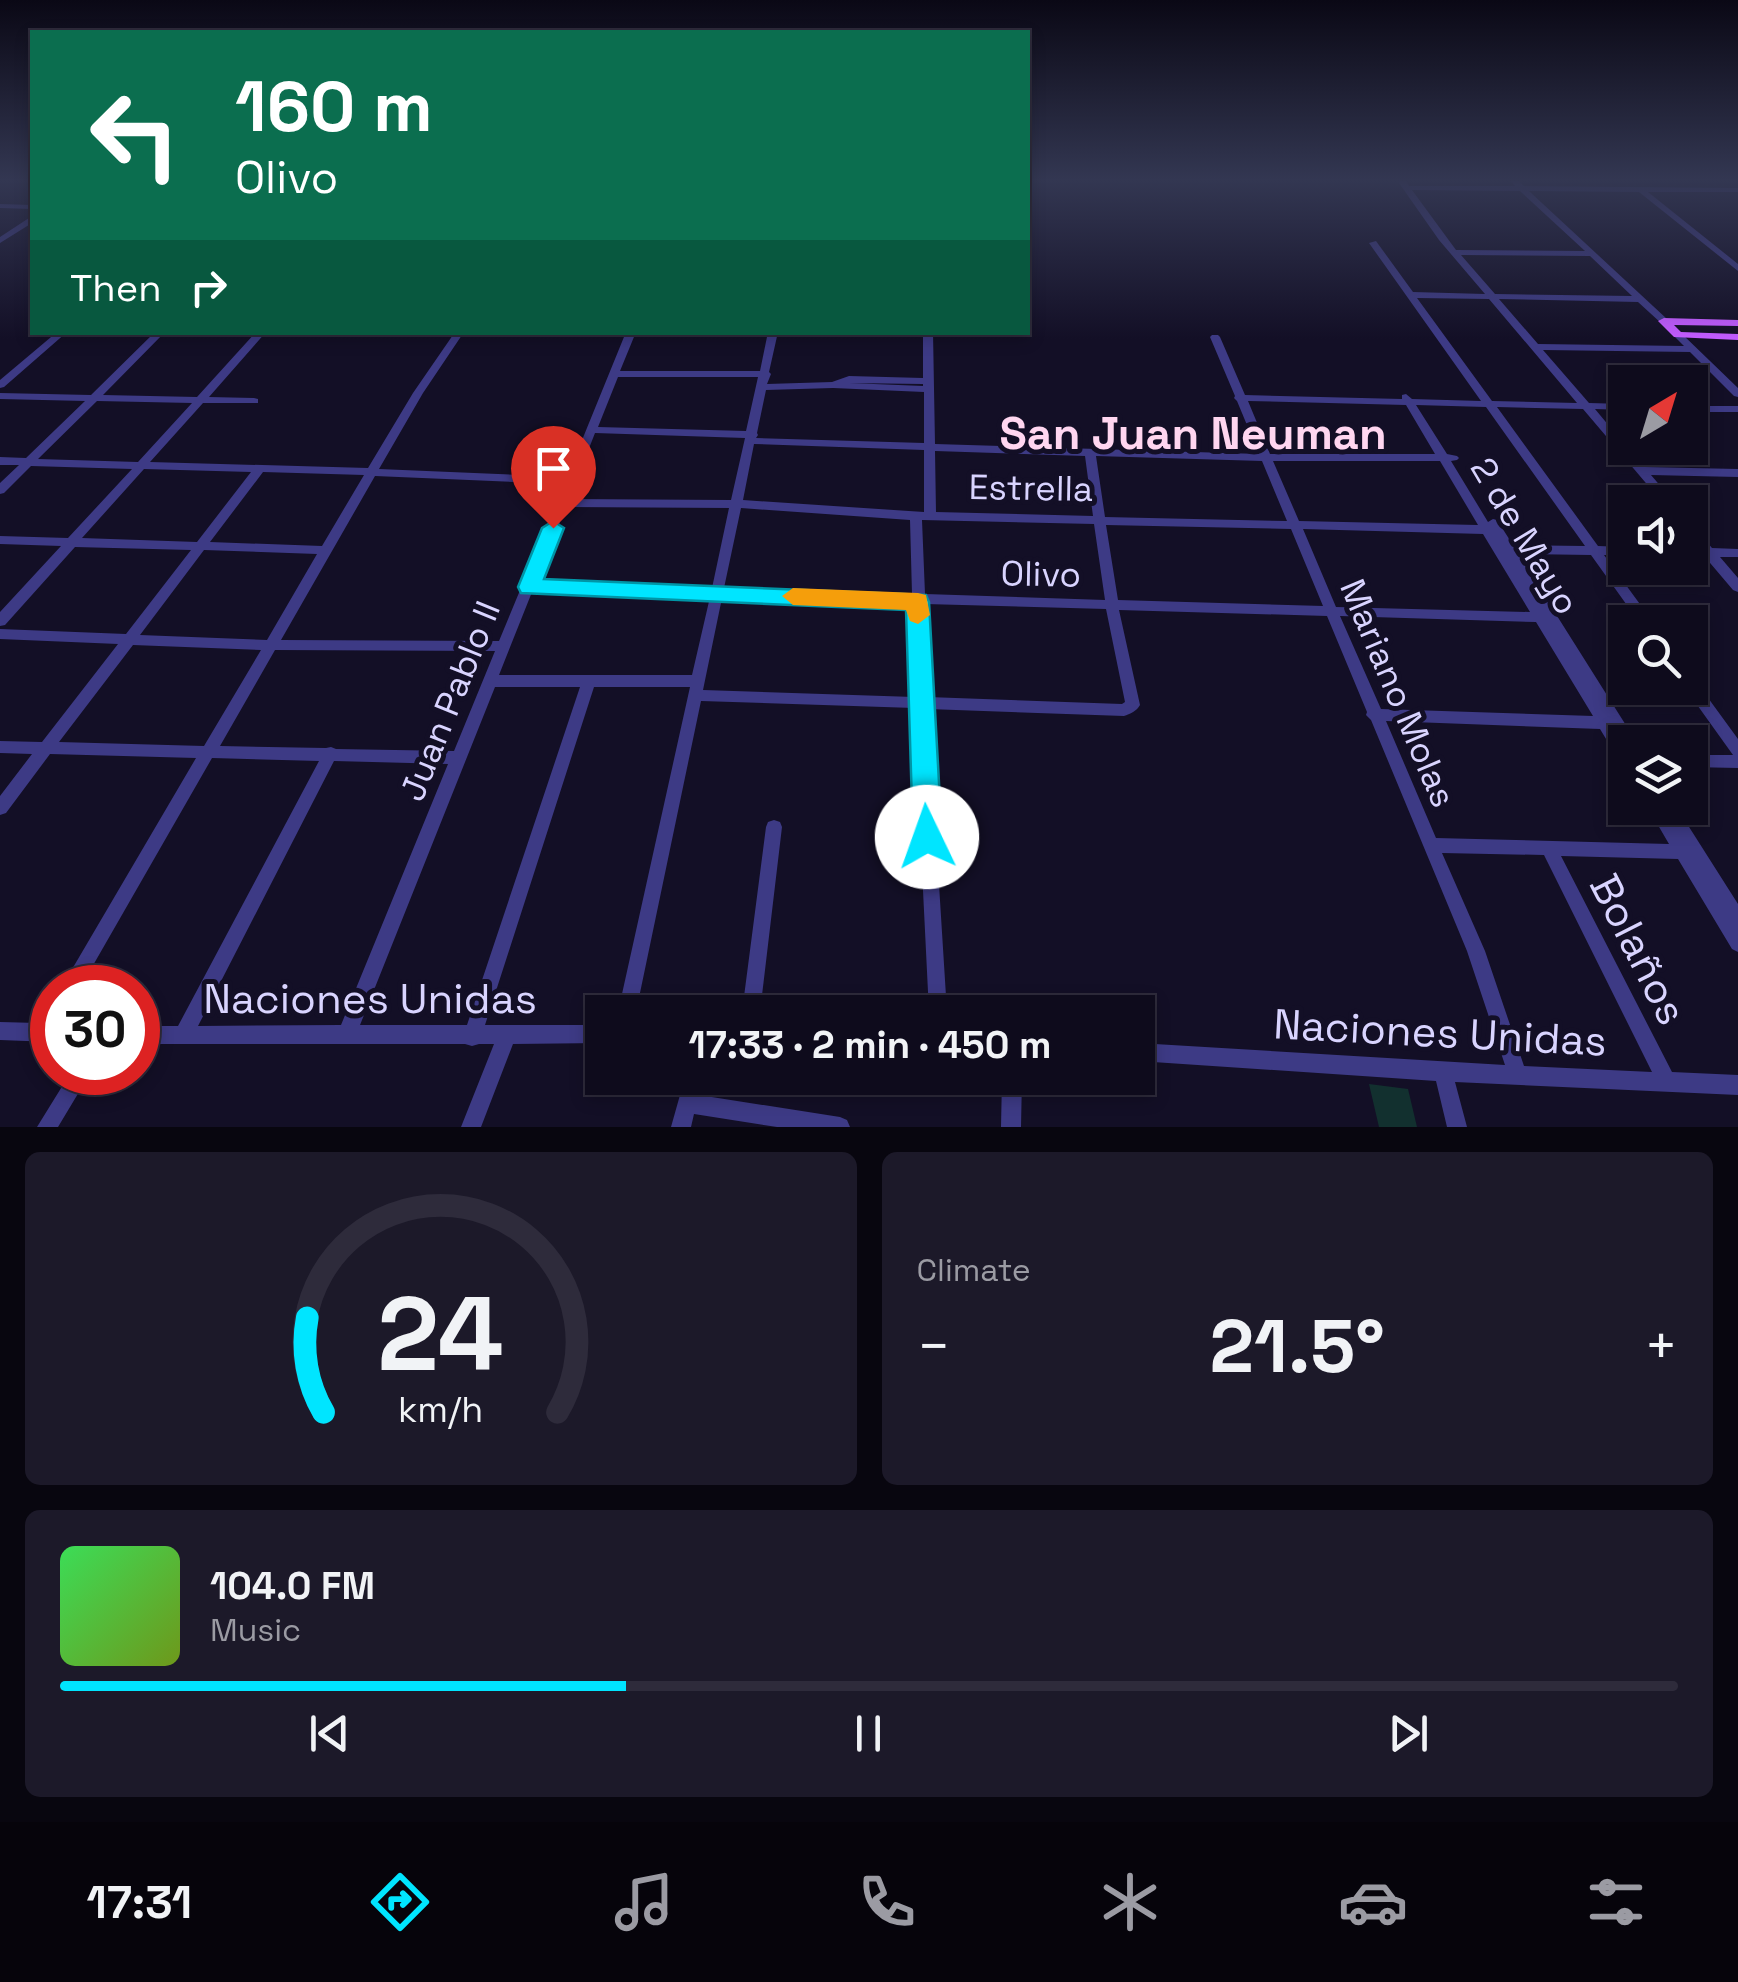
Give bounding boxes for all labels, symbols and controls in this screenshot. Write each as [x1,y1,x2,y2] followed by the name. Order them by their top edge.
[235,62,433,151] text: 160 m
[70,70,200,200] icon: left
[235,149,338,206] text: Olivo
[181,260,236,315] icon: right
[70,264,161,312] text: Then
[1608,365,1708,465] north arrow
[1608,365,1708,825] map controls
[999,405,1387,462] district label: San Juan Neuman
[511,426,596,529] pin
[526,441,581,496] icon: arrive
[1461,450,1589,622] street label: 2 de Mayo
[968,465,1094,511] street label: Estrella
[1608,485,1708,585] button: sound
[1000,551,1082,597] street label: Olivo
[1330,572,1466,814] street label: Mariano Molas
[390,595,510,807] street label: Juan Pablo II
[1608,605,1708,705] button: search
[1608,725,1708,825] button: layers
[875,785,979,889] position arrow
[1578,865,1699,1033] street label: Bolaños
[30,965,160,1095] speed limit sign: 30
[203,972,537,1025] street label: Naciones Unidas
[1272,997,1608,1068] street label: Naciones Unidas
[689,1021,1051,1069] text: 17:33 · 2 min · 450 m
[917,1250,1031,1290] text: Climate
[378,1268,504,1400] text: 24
[1210,1298,1385,1394] text: 21.5°
[917,1311,951,1381] text: −
[1644,1311,1678,1381] text: +
[398,1387,483,1432] text: km/h
[210,1562,375,1610] text: 104.0 FM
[210,1610,301,1650] text: Music
[302,1706,357,1761] icon: previous
[841,1706,896,1761] icon: pause
[1381,1706,1436,1761] icon: next
[365,1867,435,1937] icon: directions
[609,1867,679,1937] icon: music
[852,1867,922,1937] icon: phone
[1095,1867,1165,1937] icon: climate
[1338,1867,1408,1937] icon: car
[1581,1867,1651,1937] icon: filters
[87,1874,192,1931] text: 17:31

